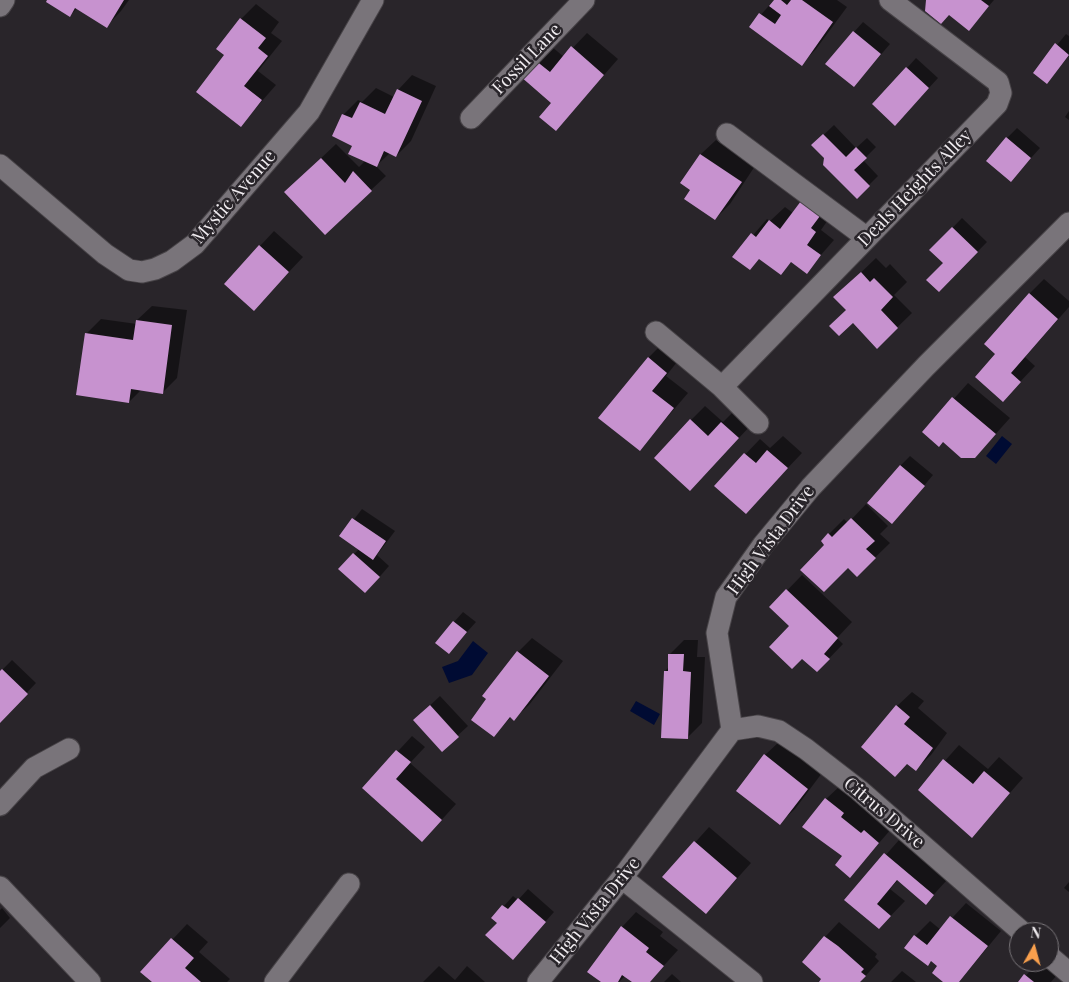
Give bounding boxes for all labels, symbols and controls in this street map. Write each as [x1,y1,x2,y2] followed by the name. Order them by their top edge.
[488,19,566,99] street label: Fossil Lane
[853,125,977,251] street label: Deals Heights Alley
[188,146,280,248] street label: Mystic Avenue
[723,481,819,599] street label: High Vista Drive
[839,773,929,853] street label: Citrus Drive
[545,853,645,969] street label: High Vista Drive
[1009,922,1059,972] north arrow
[1030,923,1042,943] text: N

